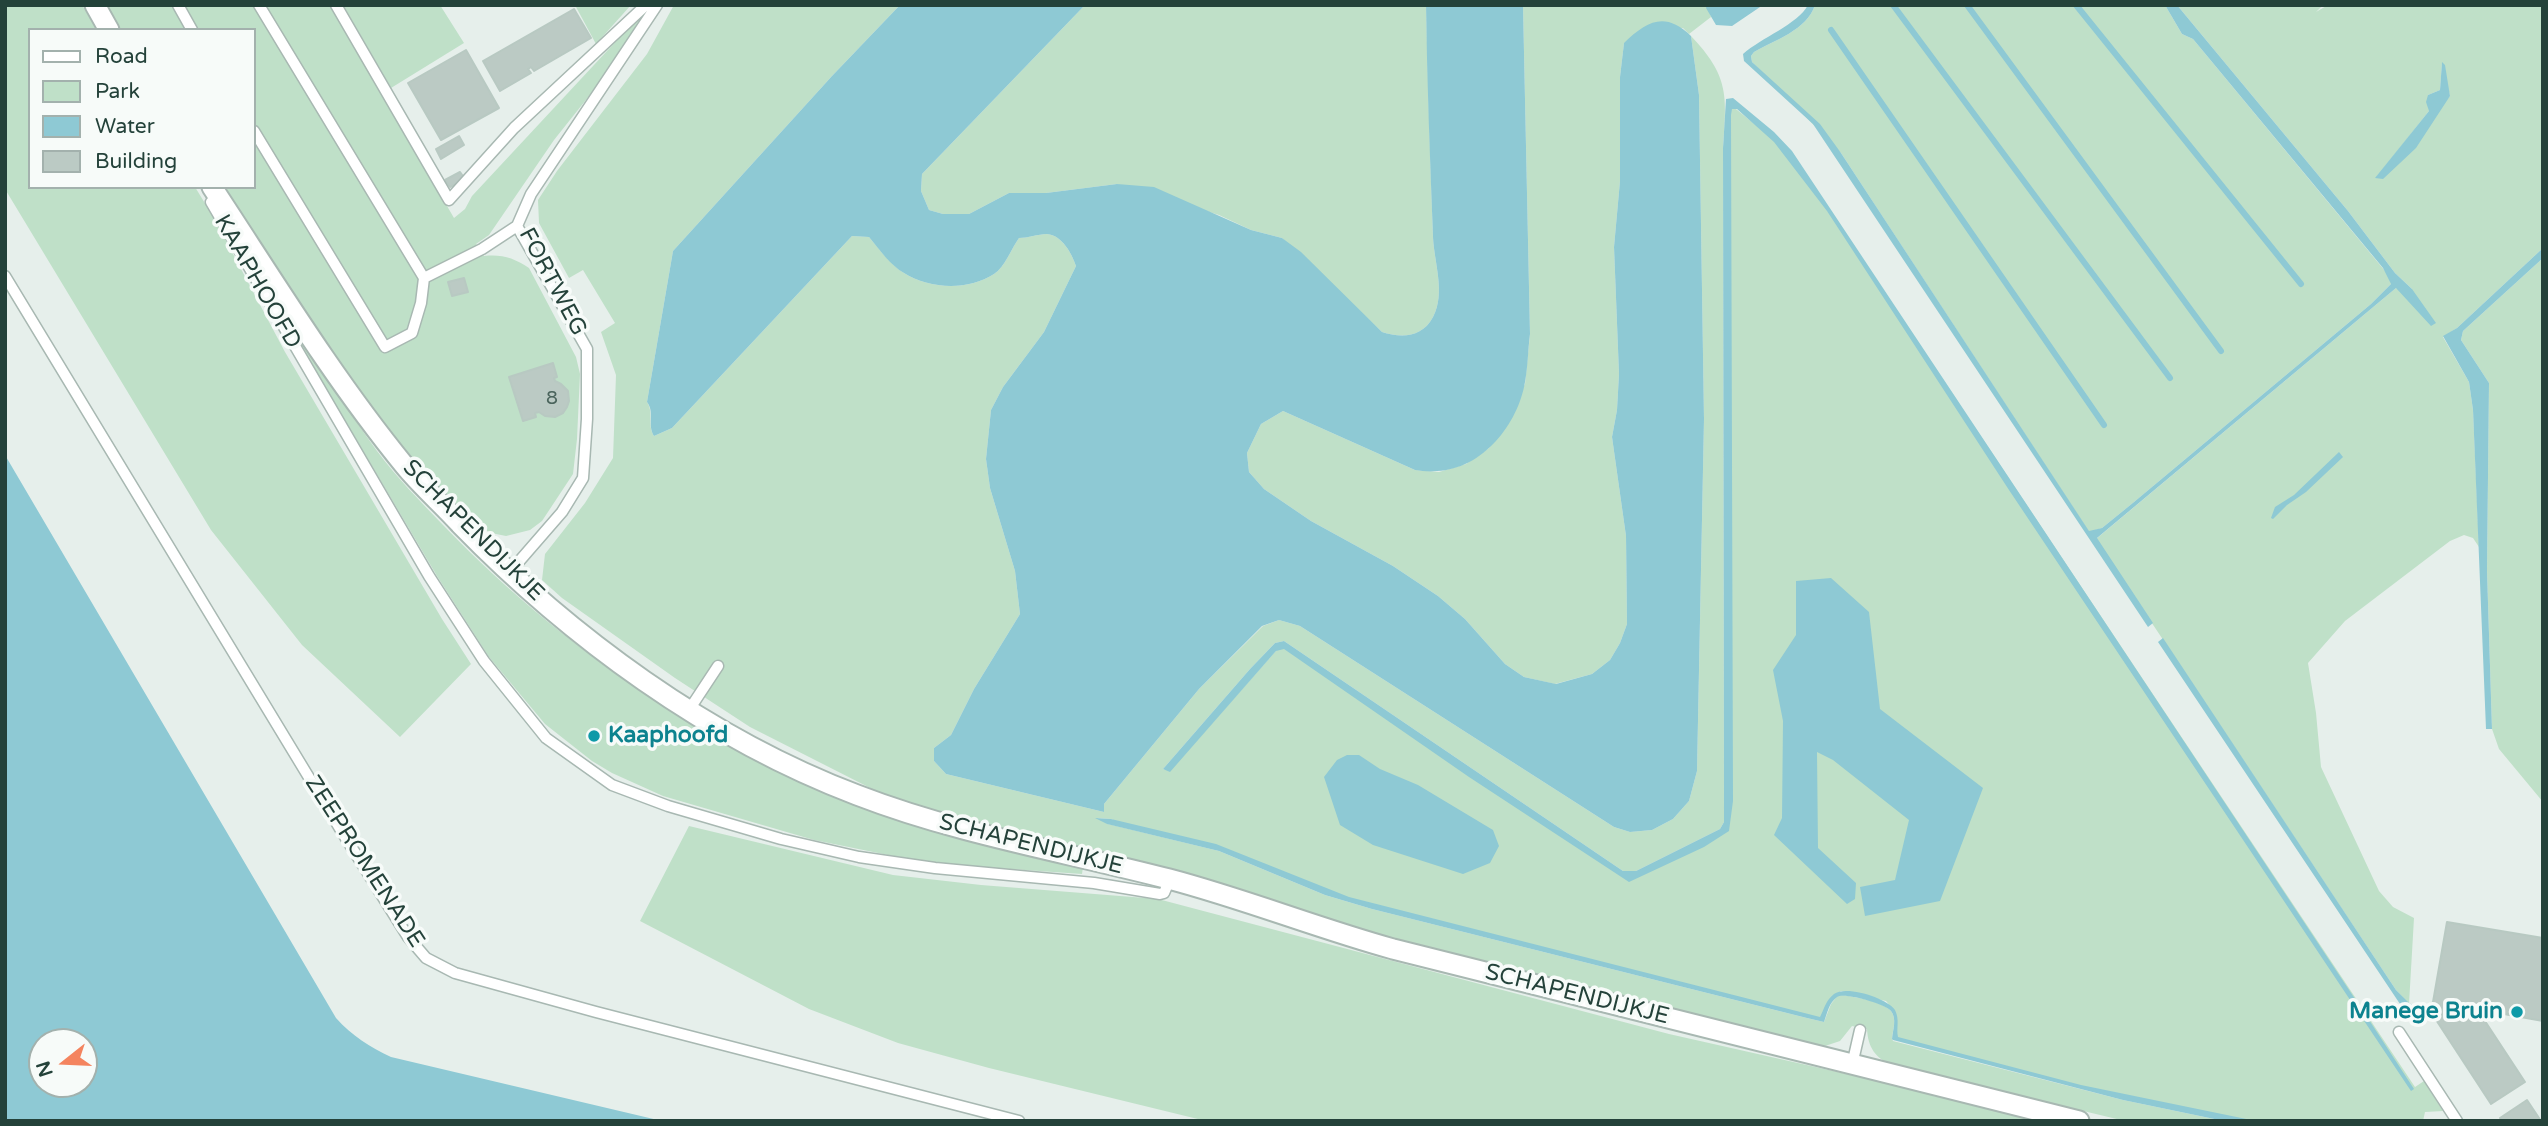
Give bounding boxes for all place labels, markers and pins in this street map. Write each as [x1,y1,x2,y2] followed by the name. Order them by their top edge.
[608,722,728,750] place label: Kaaphoofd
[586,728,602,744] marker: Kaaphoofd
[2349,998,2503,1026] place label: Manege Bruin
[2509,1004,2525,1020] marker: Manege Bruin

